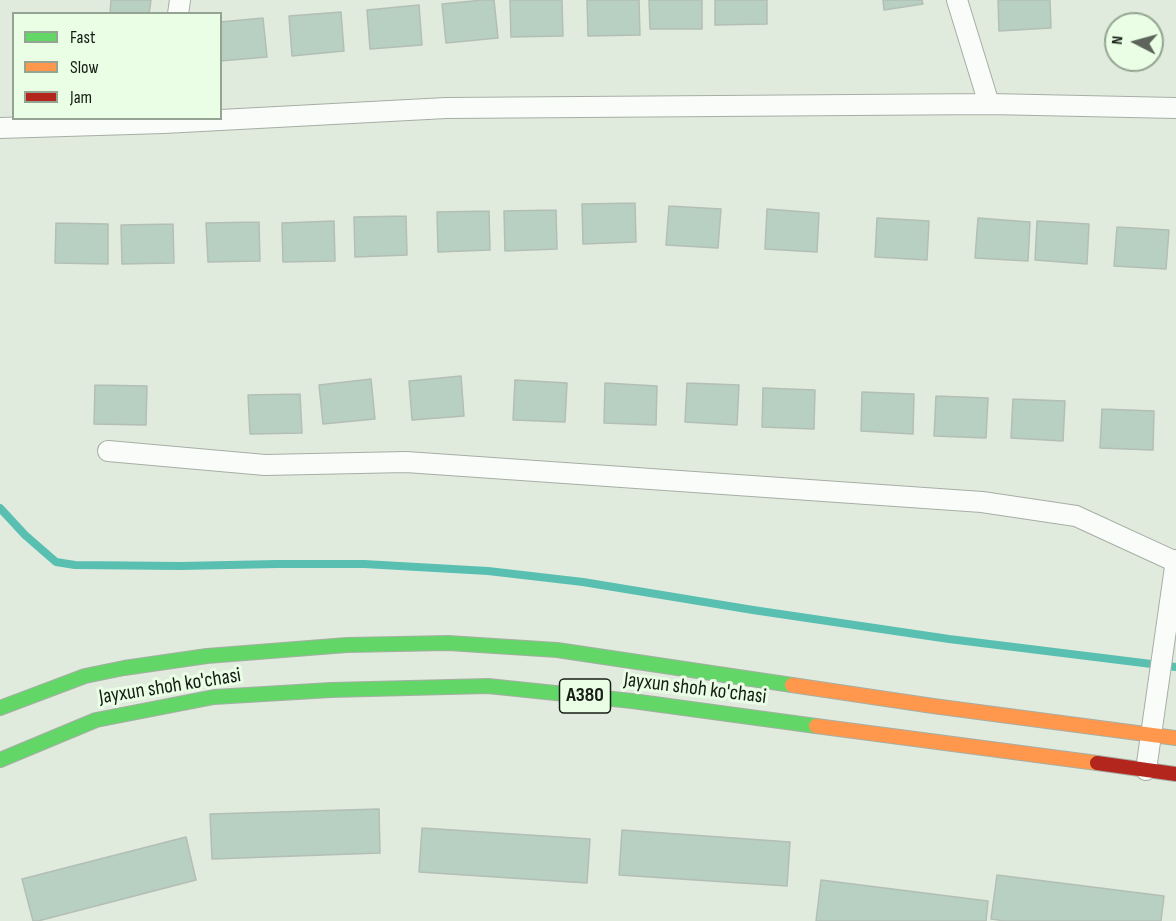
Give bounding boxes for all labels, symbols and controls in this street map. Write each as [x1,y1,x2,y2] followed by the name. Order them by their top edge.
[12,12,222,120] legend
[1104,12,1164,72] north arrow
[70,27,95,48] text: Fast
[1108,35,1127,46] text: N
[70,57,99,78] text: Slow
[70,87,92,108] text: Jam
[97,663,243,711] street label: Jayxun shoh ko'chasi
[622,668,768,710] street label: Jayxun shoh ko'chasi
[560,679,610,713] road number: A380

